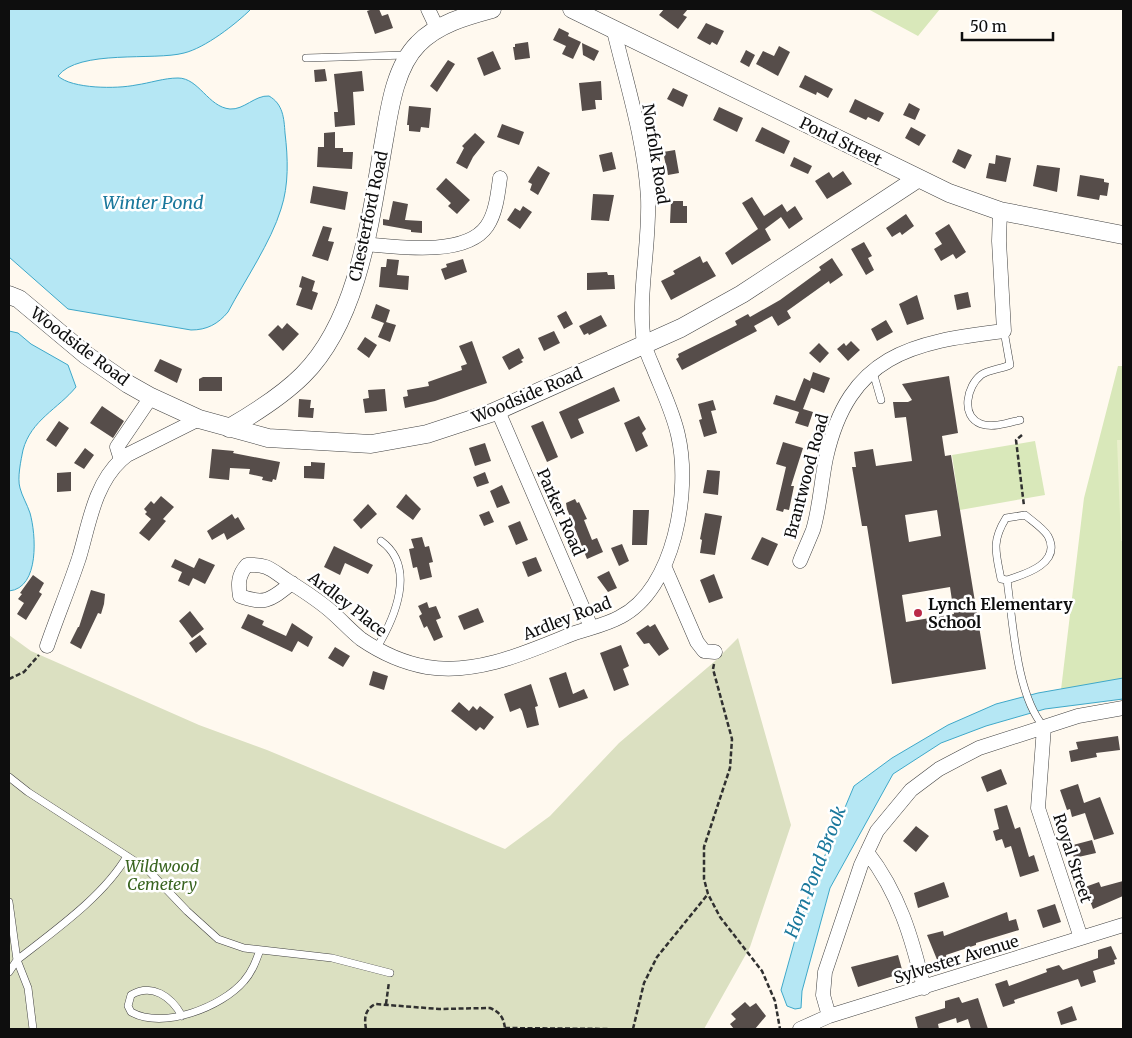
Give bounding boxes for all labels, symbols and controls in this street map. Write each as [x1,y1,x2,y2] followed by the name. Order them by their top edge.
[962,10,1053,42] scale bar
[970,17,1007,36] text: 50 m
[638,102,674,206] street label: Norfolk Road
[797,112,886,170] street label: Pond Street
[344,149,392,283] street label: Chesterford Road
[102,191,204,214] water label: Winter Pond
[26,302,133,390] street label: Woodside Road
[468,363,586,428] street label: Woodside Road
[780,411,832,541] street label: Brantwood Road
[533,465,589,559] street label: Parker Road
[304,567,391,641] street label: Ardley Place
[519,592,614,644] street label: Ardley Road
[928,594,1073,632] place label: Lynch Elementary School
[912,607,924,619] marker: Lynch Elementary School
[779,803,851,942] water label: Horn Pond Brook
[1049,811,1097,906] street label: Royal Street
[125,856,200,894] park label: Wildwood Cemetery
[891,931,1021,987] street label: Sylvester Avenue

